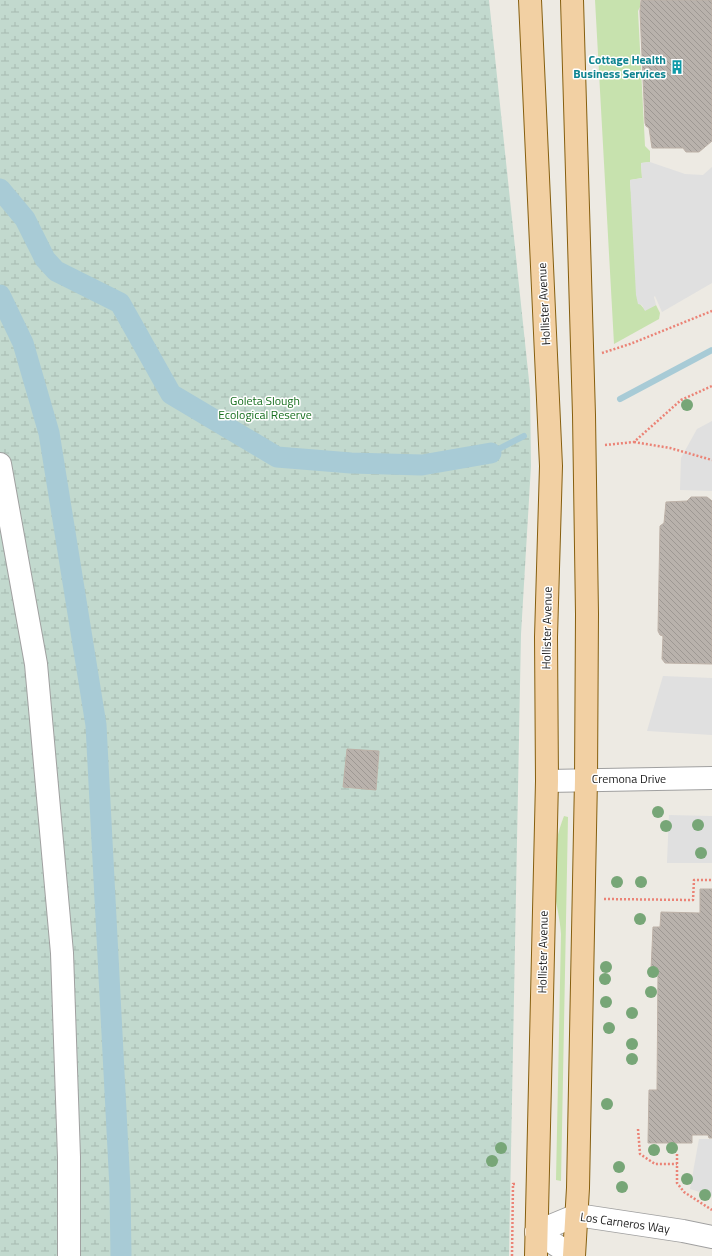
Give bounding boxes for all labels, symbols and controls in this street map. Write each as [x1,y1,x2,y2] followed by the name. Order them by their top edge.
[573,50,666,83] place label: Cottage Health Business Services
[669,59,685,75] building icon: Cottage Health Business Services
[532,262,555,346] street label: Hollister Avenue
[218,391,312,424] park label: Goleta Slough Ecological Reserve
[536,586,557,670] street label: Hollister Avenue
[592,769,666,788] street label: Cremona Drive
[532,910,553,994] street label: Hollister Avenue
[579,1207,671,1238] street label: Los Carneros Way

